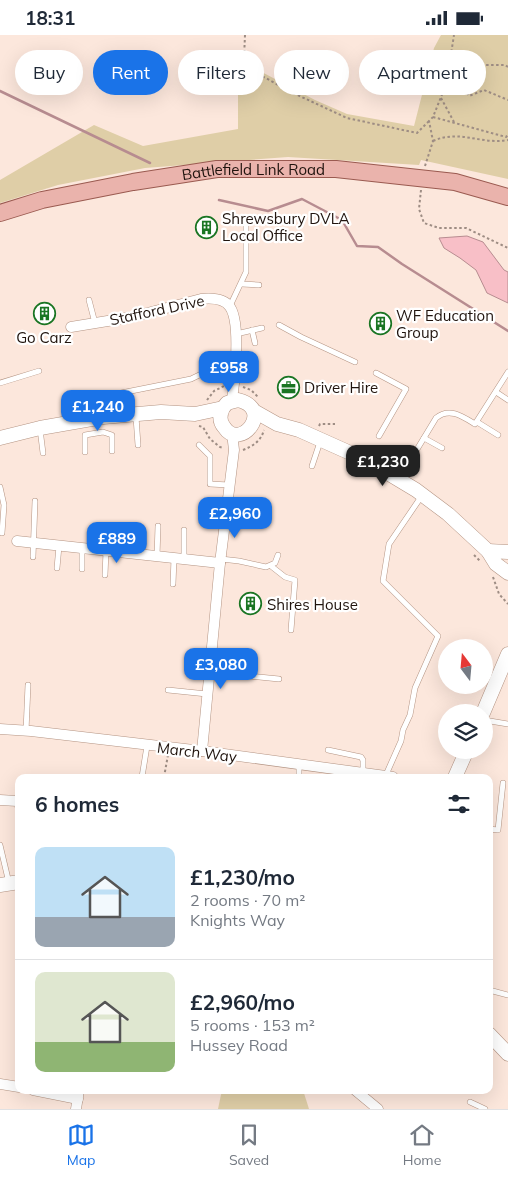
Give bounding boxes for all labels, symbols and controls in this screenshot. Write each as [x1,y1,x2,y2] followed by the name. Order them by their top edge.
[25,6,75,30] text: 18:31
[15,50,83,95] chip: Buy
[93,50,168,95] chip: Rent
[178,50,264,95] chip: Filters
[274,50,349,95] chip: New
[359,50,486,95] chip: Apartment
[180,160,325,184] street label: Battlefield Link Road
[222,209,350,245] place label: Shrewsbury DVLA Local Office
[194,215,218,239] building icon: Shrewsbury DVLA Local Office
[108,291,206,329] street label: Stafford Drive
[32,302,56,326] building icon: Go Carz
[396,306,494,342] place label: WF Education Group
[368,312,392,336] building icon: WF Education Group
[16,328,72,347] place label: Go Carz
[199,351,259,393] pin: £958
[210,357,248,377] text: £958
[276,375,300,399] office icon: Driver Hire
[304,378,378,397] place label: Driver Hire
[57,389,139,432] pin: £1,240
[72,396,124,416] text: £1,240
[342,445,424,487] pin: £1,230
[357,451,409,471] text: £1,230
[194,497,276,539] pin: £2,960
[209,503,261,523] text: £2,960
[87,521,147,564] pin: £889
[98,528,136,548] text: £889
[239,592,263,616] building icon: Shires House
[267,595,358,614] place label: Shires House
[438,639,492,694] north arrow
[438,639,493,759] map controls
[180,647,262,690] pin: £3,080
[195,654,247,674] text: £3,080
[438,704,493,759] button: layers
[156,738,238,766] street label: March Way
[445,790,473,818] icon: filters
[35,791,119,817] text: 6 homes
[190,864,295,890] text: £1,230/mo
[75,867,135,927] icon: home
[190,890,305,910] text: 2 rooms · 70 m²
[190,910,285,930] text: Knights Way
[190,989,295,1015] text: £2,960/mo
[75,992,135,1052] icon: home
[190,1015,315,1035] text: 5 rooms · 153 m²
[190,1035,288,1055] text: Hussey Road
[67,1121,96,1169] tab: Map
[229,1121,269,1169] tab: Saved
[403,1121,441,1169] tab: Home

